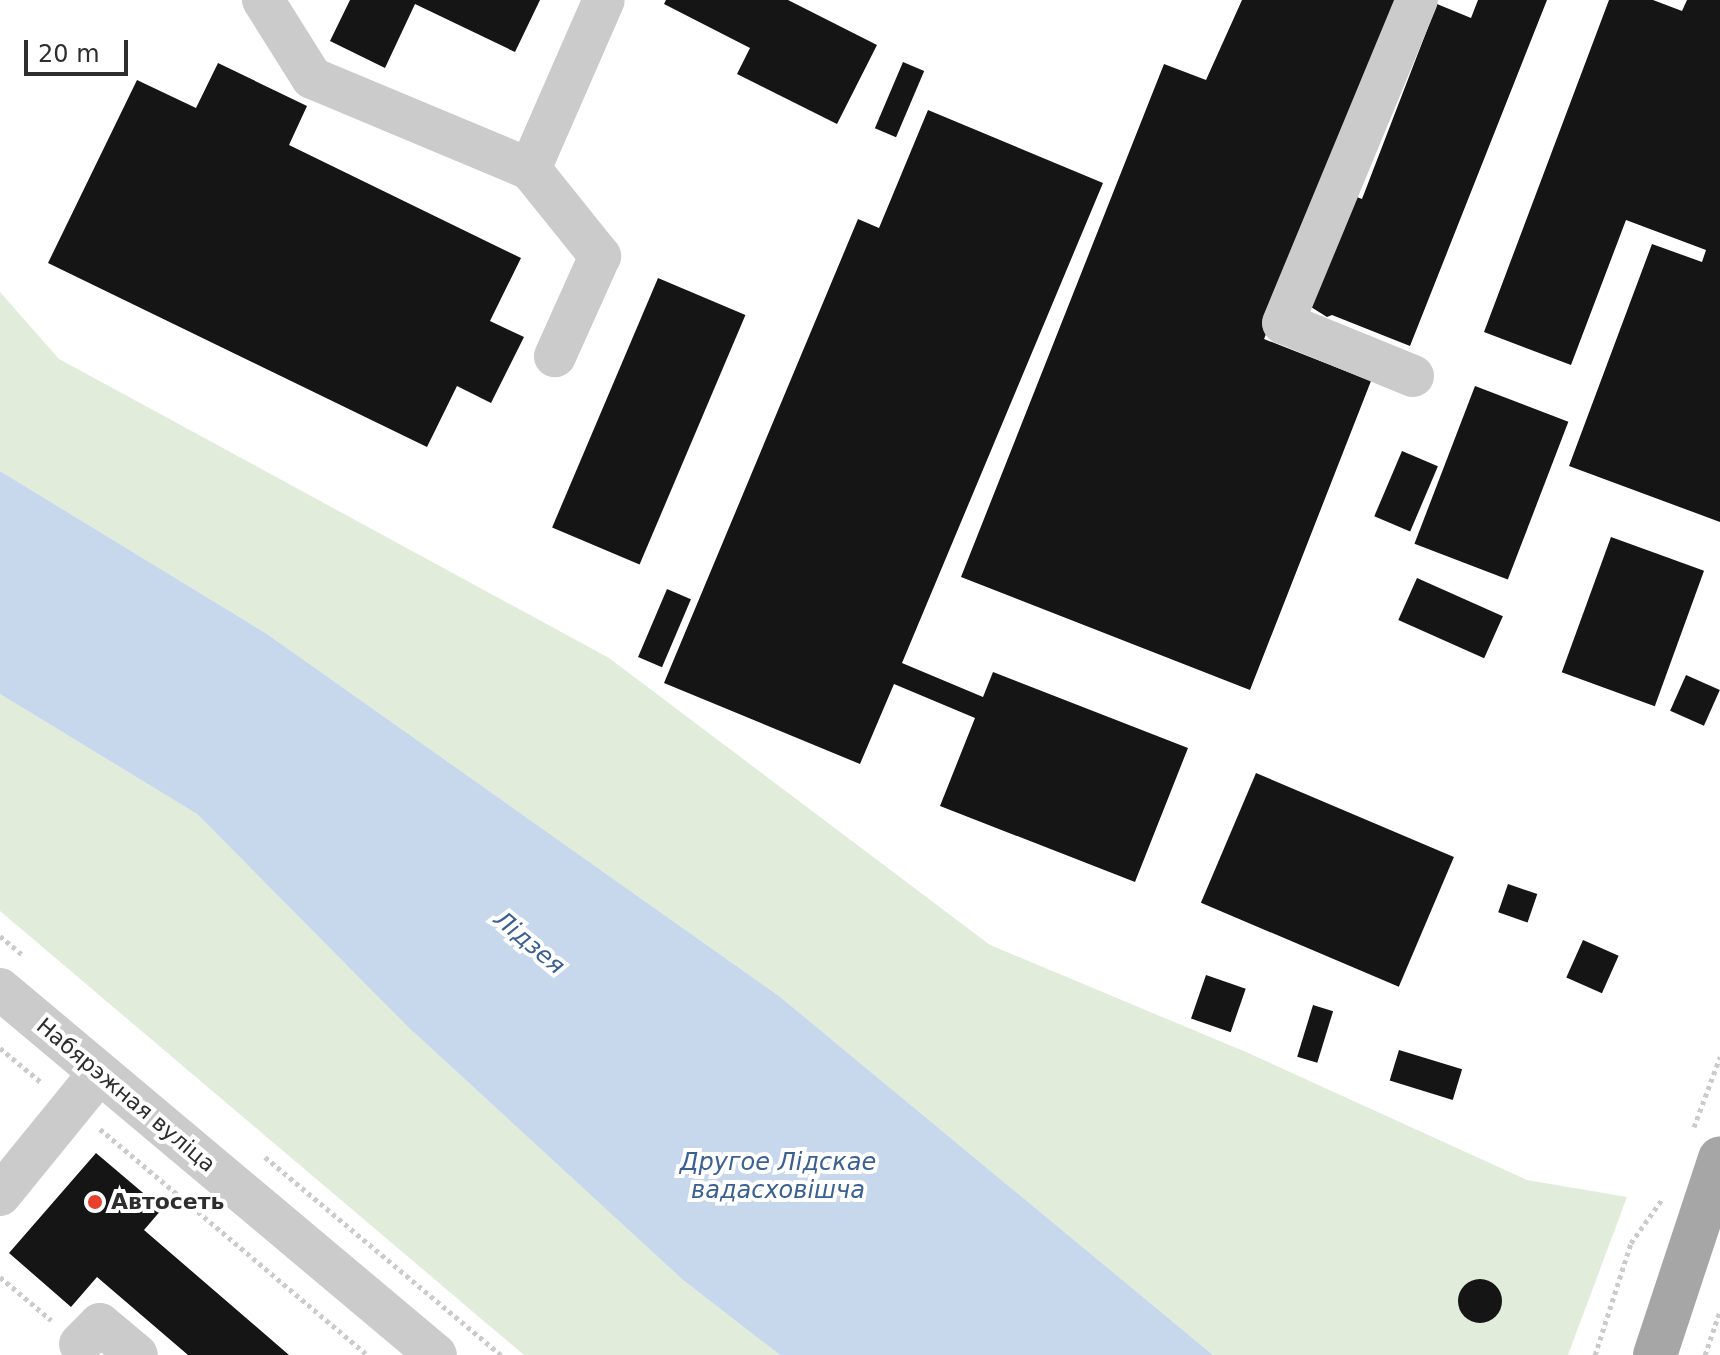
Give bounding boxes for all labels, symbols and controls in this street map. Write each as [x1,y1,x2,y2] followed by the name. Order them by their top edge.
[28,24,132,74] scale bar
[38,40,100,68] text: 20 m
[488,905,570,981] water label: Лідзея
[31,1012,221,1178] street label: Набярэжная вуліца
[680,1149,876,1205] water label: Другое Лідскае вадасховішча
[111,1189,224,1215] place label: Автосеть
[86,1193,104,1211] marker: Автосеть

